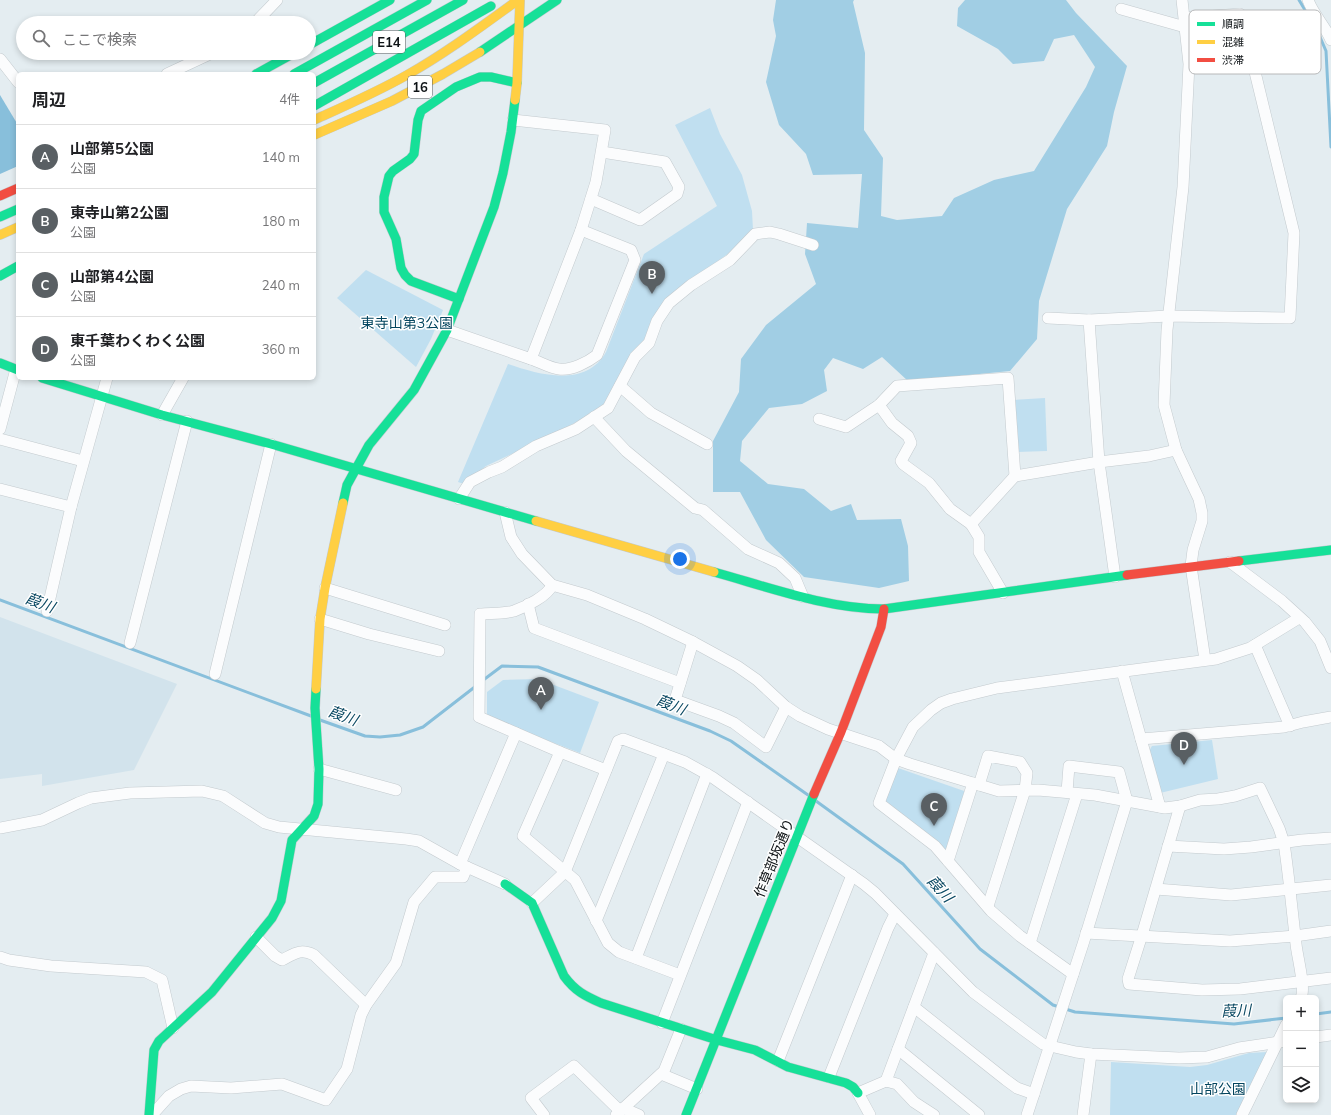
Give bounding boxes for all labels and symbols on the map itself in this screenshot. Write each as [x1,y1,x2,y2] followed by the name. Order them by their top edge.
[1189,10,1321,74] legend
[1222,17,1244,31] text: 順調
[373,31,405,53] road number: E14
[1222,35,1244,49] text: 混雑
[1222,53,1244,67] text: 渋滞
[408,76,432,98] road number: 16
[639,261,665,294] pin: B
[361,314,453,332] park label: 東寺山第3公園
[670,549,690,569] your location
[23,588,59,617] water label: 葭川
[528,677,554,710] pin: A
[654,690,690,719] water label: 葭川
[326,701,362,730] water label: 葭川
[1171,732,1197,765] pin: D
[921,793,947,826] pin: C
[750,816,798,900] street label: 作草部坂通り
[923,871,959,908] water label: 葭川
[1221,1000,1253,1021] water label: 葭川
[1190,1080,1246,1098] park label: 山部公園

